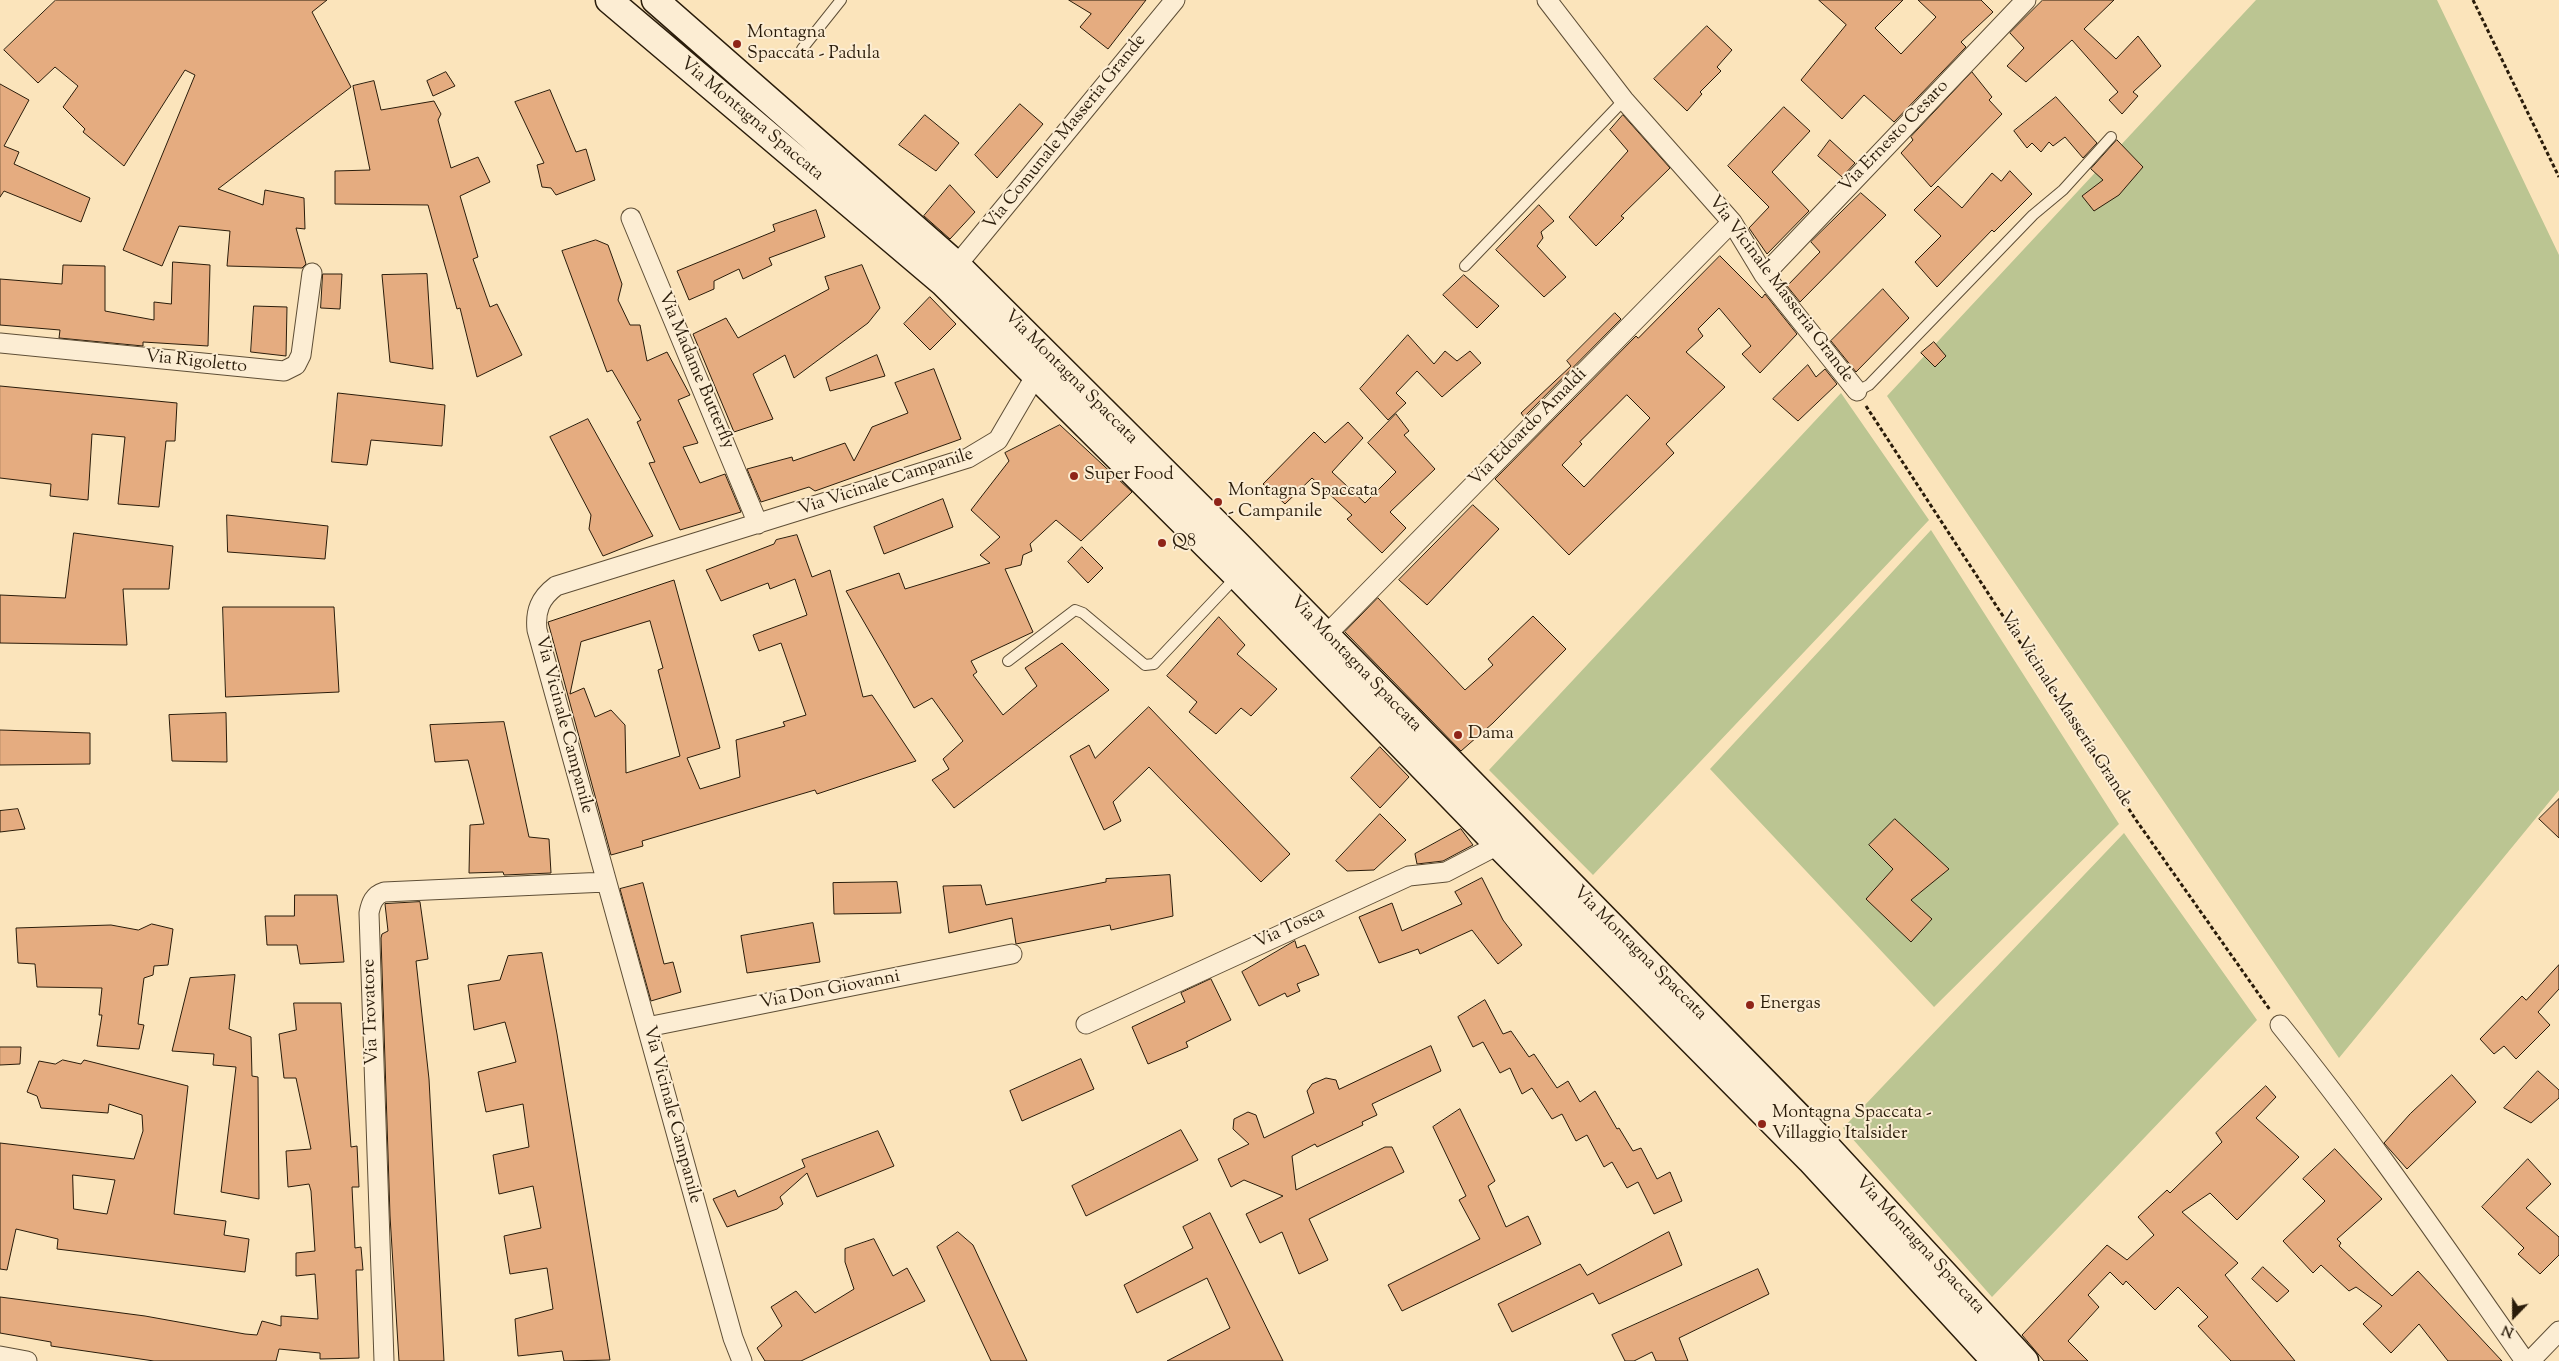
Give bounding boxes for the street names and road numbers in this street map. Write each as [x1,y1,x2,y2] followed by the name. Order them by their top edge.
[980,31,1152,235] street label: Via Comunale Masseria Grande
[675,54,827,186] street label: Via Montagna Spaccata
[1836,76,1954,198] street label: Via Ernesto Cesaro
[1703,192,1857,388] street label: Via Vicinale Masseria Grande
[652,289,738,453] street label: Via Madame Butterfly
[998,306,1142,450] street label: Via Montagna Spaccata
[144,347,248,379] street label: Via Rigoletto
[1466,365,1592,491] street label: Via Edoardo Amaldi
[796,444,976,522] street label: Via Vicinale Campanile
[1284,593,1426,737] street label: Via Montagna Spaccata
[1994,608,2136,812] street label: Via Vicinale Masseria Grande
[529,634,597,816] street label: Via Vicinale Campanile
[1567,882,1711,1026] street label: Via Montagna Spaccata
[1251,903,1329,955] street label: Via Tosca
[359,958,385,1066] street label: Via Trovatore
[758,967,902,1015] street label: Via Don Giovanni
[637,1024,705,1206] street label: Via Vicinale Campanile
[1850,1173,1988,1319] street label: Via Montagna Spaccata

